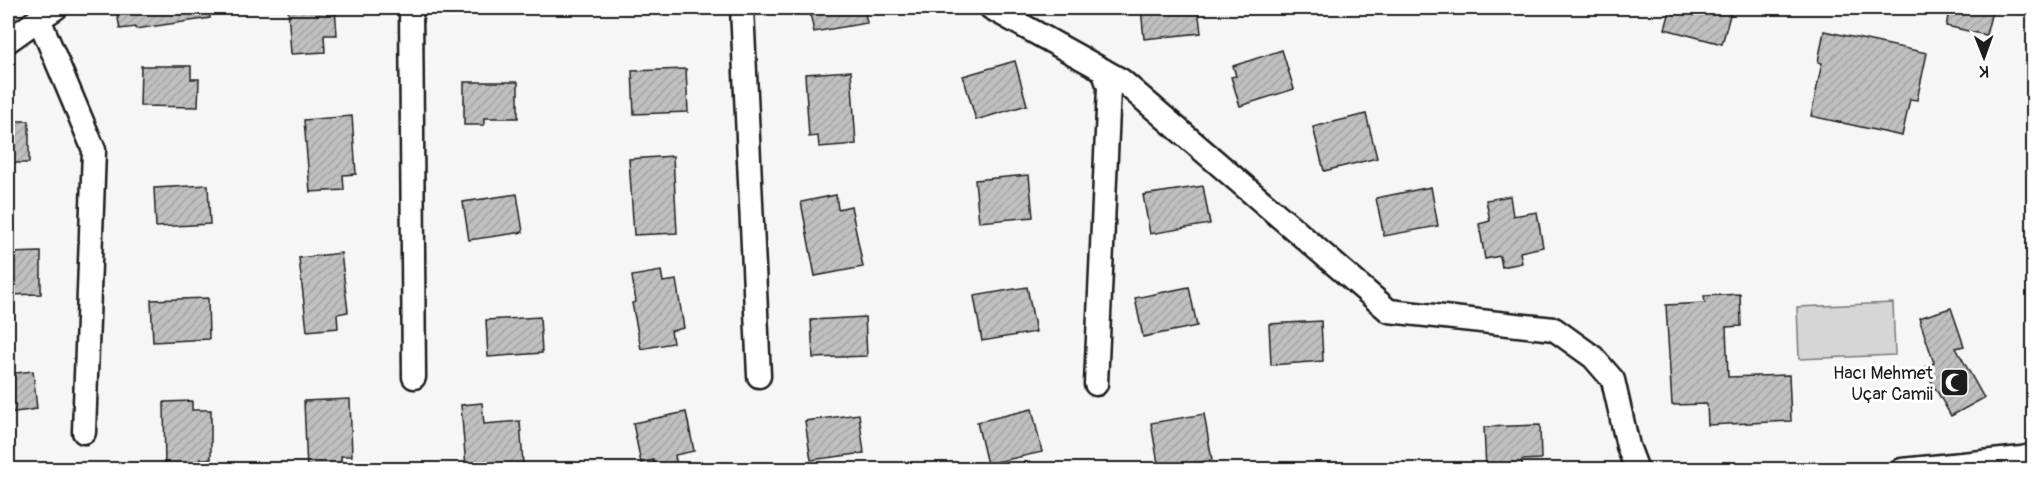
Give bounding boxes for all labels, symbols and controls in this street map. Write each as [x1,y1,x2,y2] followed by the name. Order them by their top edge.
[1954,27,2014,87] north arrow
[1979,61,1989,81] text: K
[1833,362,1934,406] place label: Hacı Mehmet Uçar Camii
[1938,367,1970,399] mosque icon: Hacı Mehmet Uçar Camii

